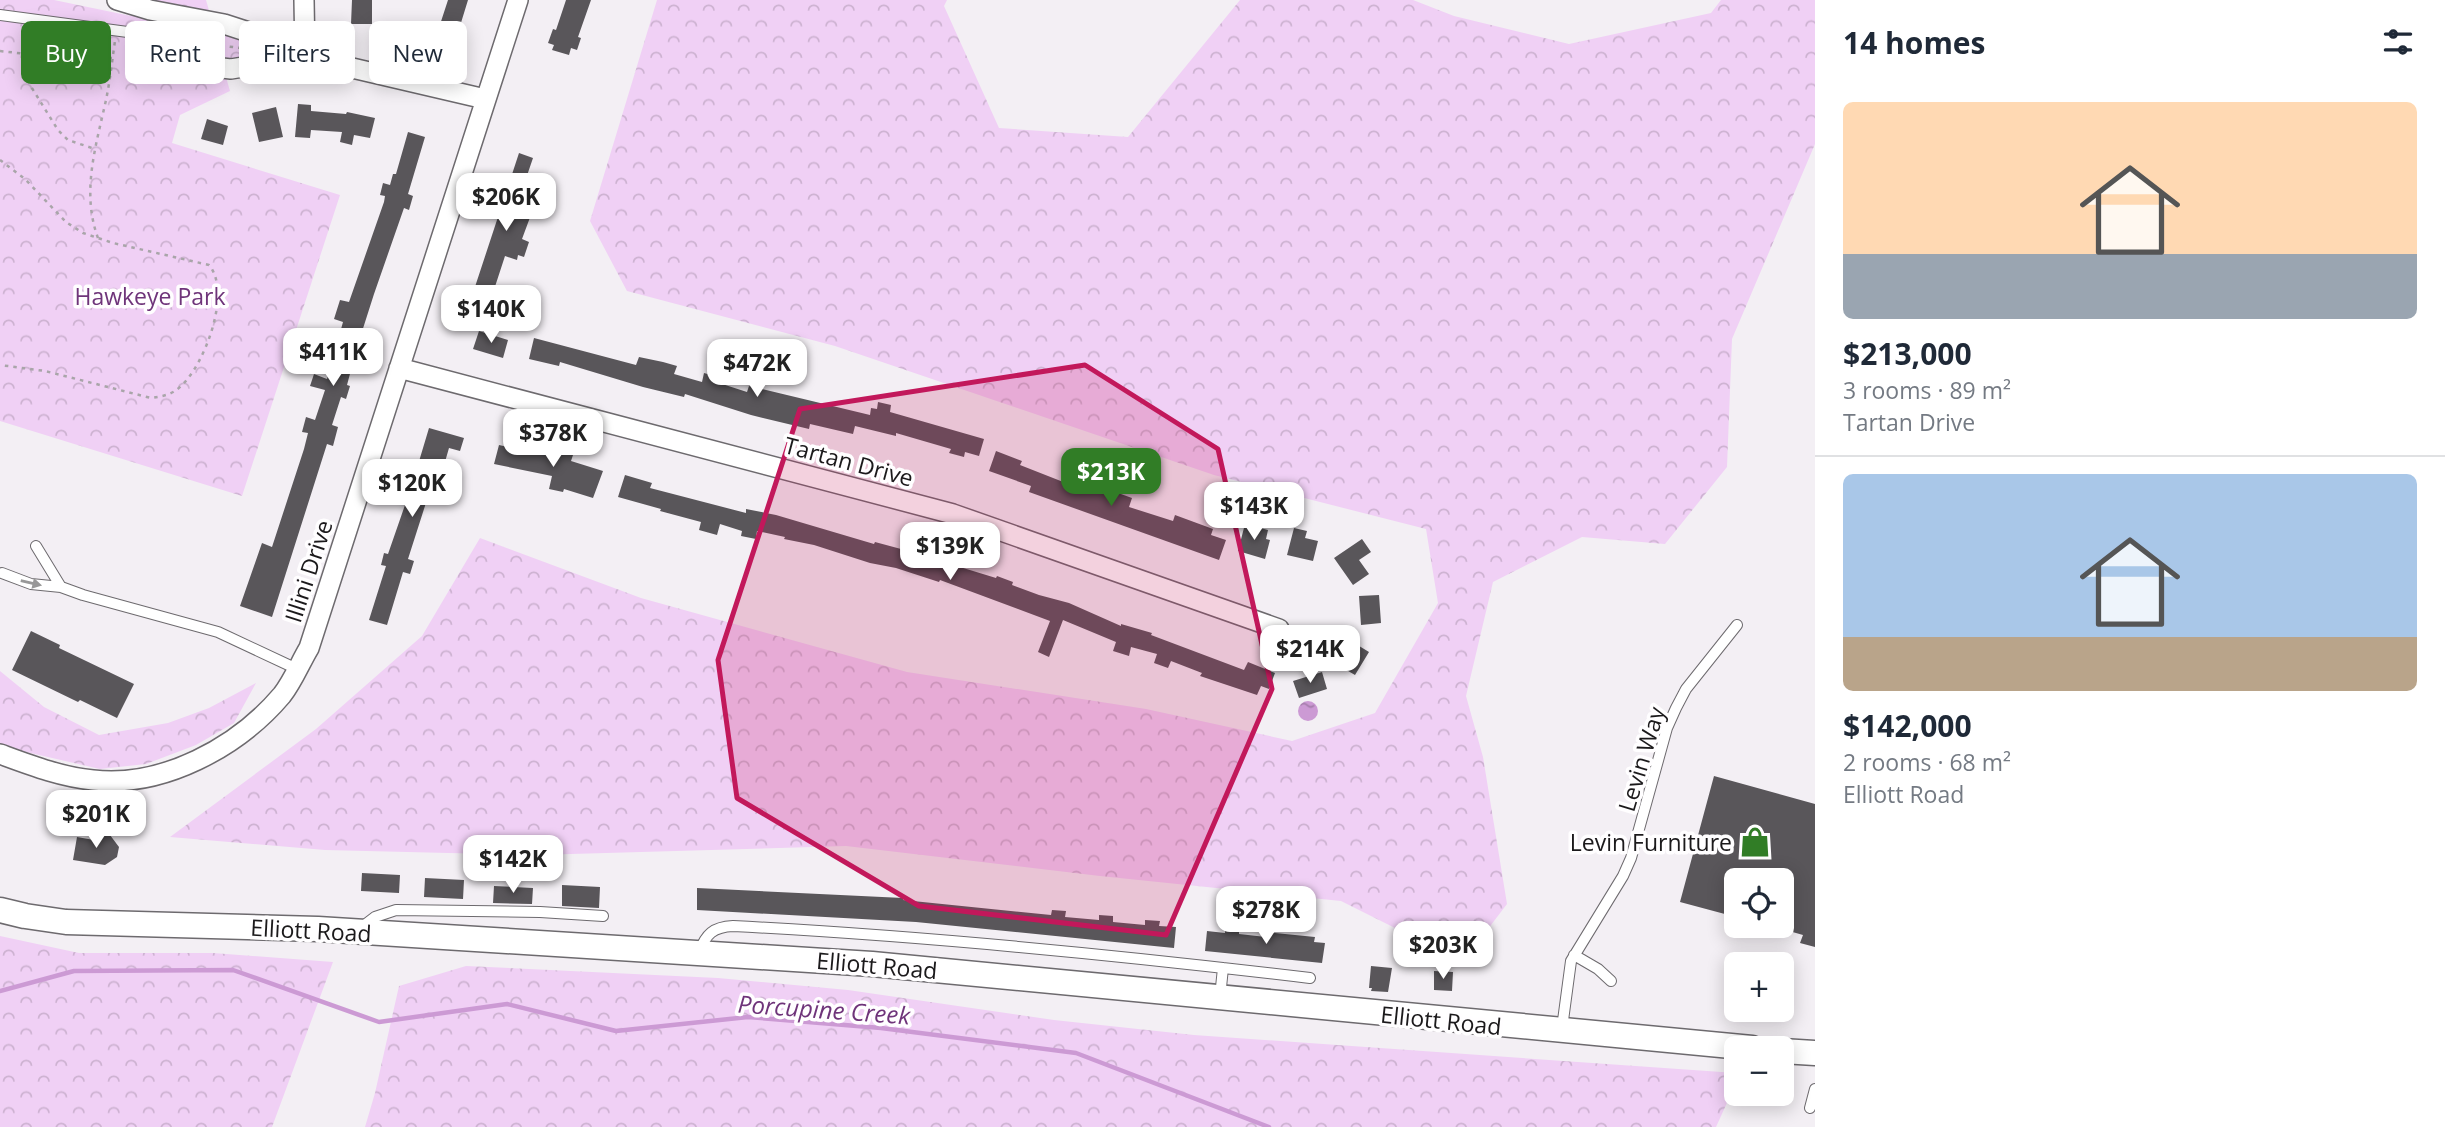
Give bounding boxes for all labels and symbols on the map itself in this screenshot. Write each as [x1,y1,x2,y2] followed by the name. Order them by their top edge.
[457,174,555,233] pin: $206K
[74,280,226,312] park label: Hawkeye Park
[442,286,540,345] pin: $140K
[284,328,382,388] pin: $411K
[708,340,806,399] pin: $472K
[504,410,602,469] pin: $378K
[781,428,917,494] street label: Tartan Drive
[1062,448,1160,508] pin: $213K
[363,460,461,519] pin: $120K
[1205,482,1303,542] pin: $143K
[276,516,340,626] street label: Illini Drive
[901,522,999,582] pin: $139K
[20,577,42,588] one-way arrow
[1261,626,1359,685] pin: $214K
[1610,702,1672,815] street label: Levin Way
[47,790,145,850] pin: $201K
[1738,825,1772,859] shop icon: Levin Furniture
[1570,826,1732,858] place label: Levin Furniture
[464,836,562,895] pin: $142K
[1217,886,1315,946] pin: $278K
[250,911,372,949] street label: Elliott Road
[1394,922,1492,981] pin: $203K
[815,944,939,986] street label: Elliott Road
[737,987,912,1032] water label: Porcupine Creek
[1379,998,1503,1042] street label: Elliott Road

